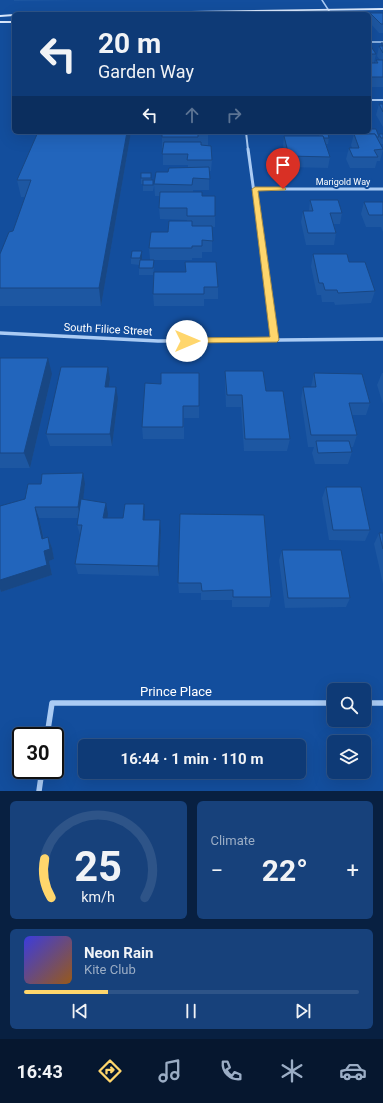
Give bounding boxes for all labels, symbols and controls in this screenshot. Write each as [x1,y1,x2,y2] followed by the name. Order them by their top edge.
[98,27,161,60] text: 20 m
[32,28,84,80] icon: left
[98,61,194,82] text: Garden Way
[139,104,161,126] icon: left
[181,104,203,126] icon: ahead
[223,104,245,126] icon: right
[266,148,300,189] pin
[272,154,294,176] icon: arrive
[316,177,371,187] street label: Marigold Way
[166,320,208,362] position arrow
[63,321,153,338] street label: South Filice Street
[327,683,371,779] map controls
[327,683,371,727] button: search
[140,684,212,699] street label: Prince Place
[12,727,64,779] speed limit sign: 30
[327,735,371,779] button: layers
[121,750,263,768] text: 16:44 · 1 min · 110 m
[211,833,255,848] text: Climate
[74,842,122,891] text: 25
[262,853,308,888] text: 22°
[211,858,223,883] text: −
[347,858,359,883] text: +
[81,889,115,905] text: km/h
[84,944,153,962] text: Neon Rain
[84,962,136,977] text: Kite Club
[69,1000,91,1022] icon: previous
[180,1000,202,1022] icon: pause
[292,1000,314,1022] icon: next
[96,1057,124,1085] icon: directions
[156,1057,184,1085] icon: music
[217,1057,245,1085] icon: phone
[278,1057,306,1085] icon: climate
[339,1057,367,1085] icon: car
[16,1061,63,1082] text: 16:43

